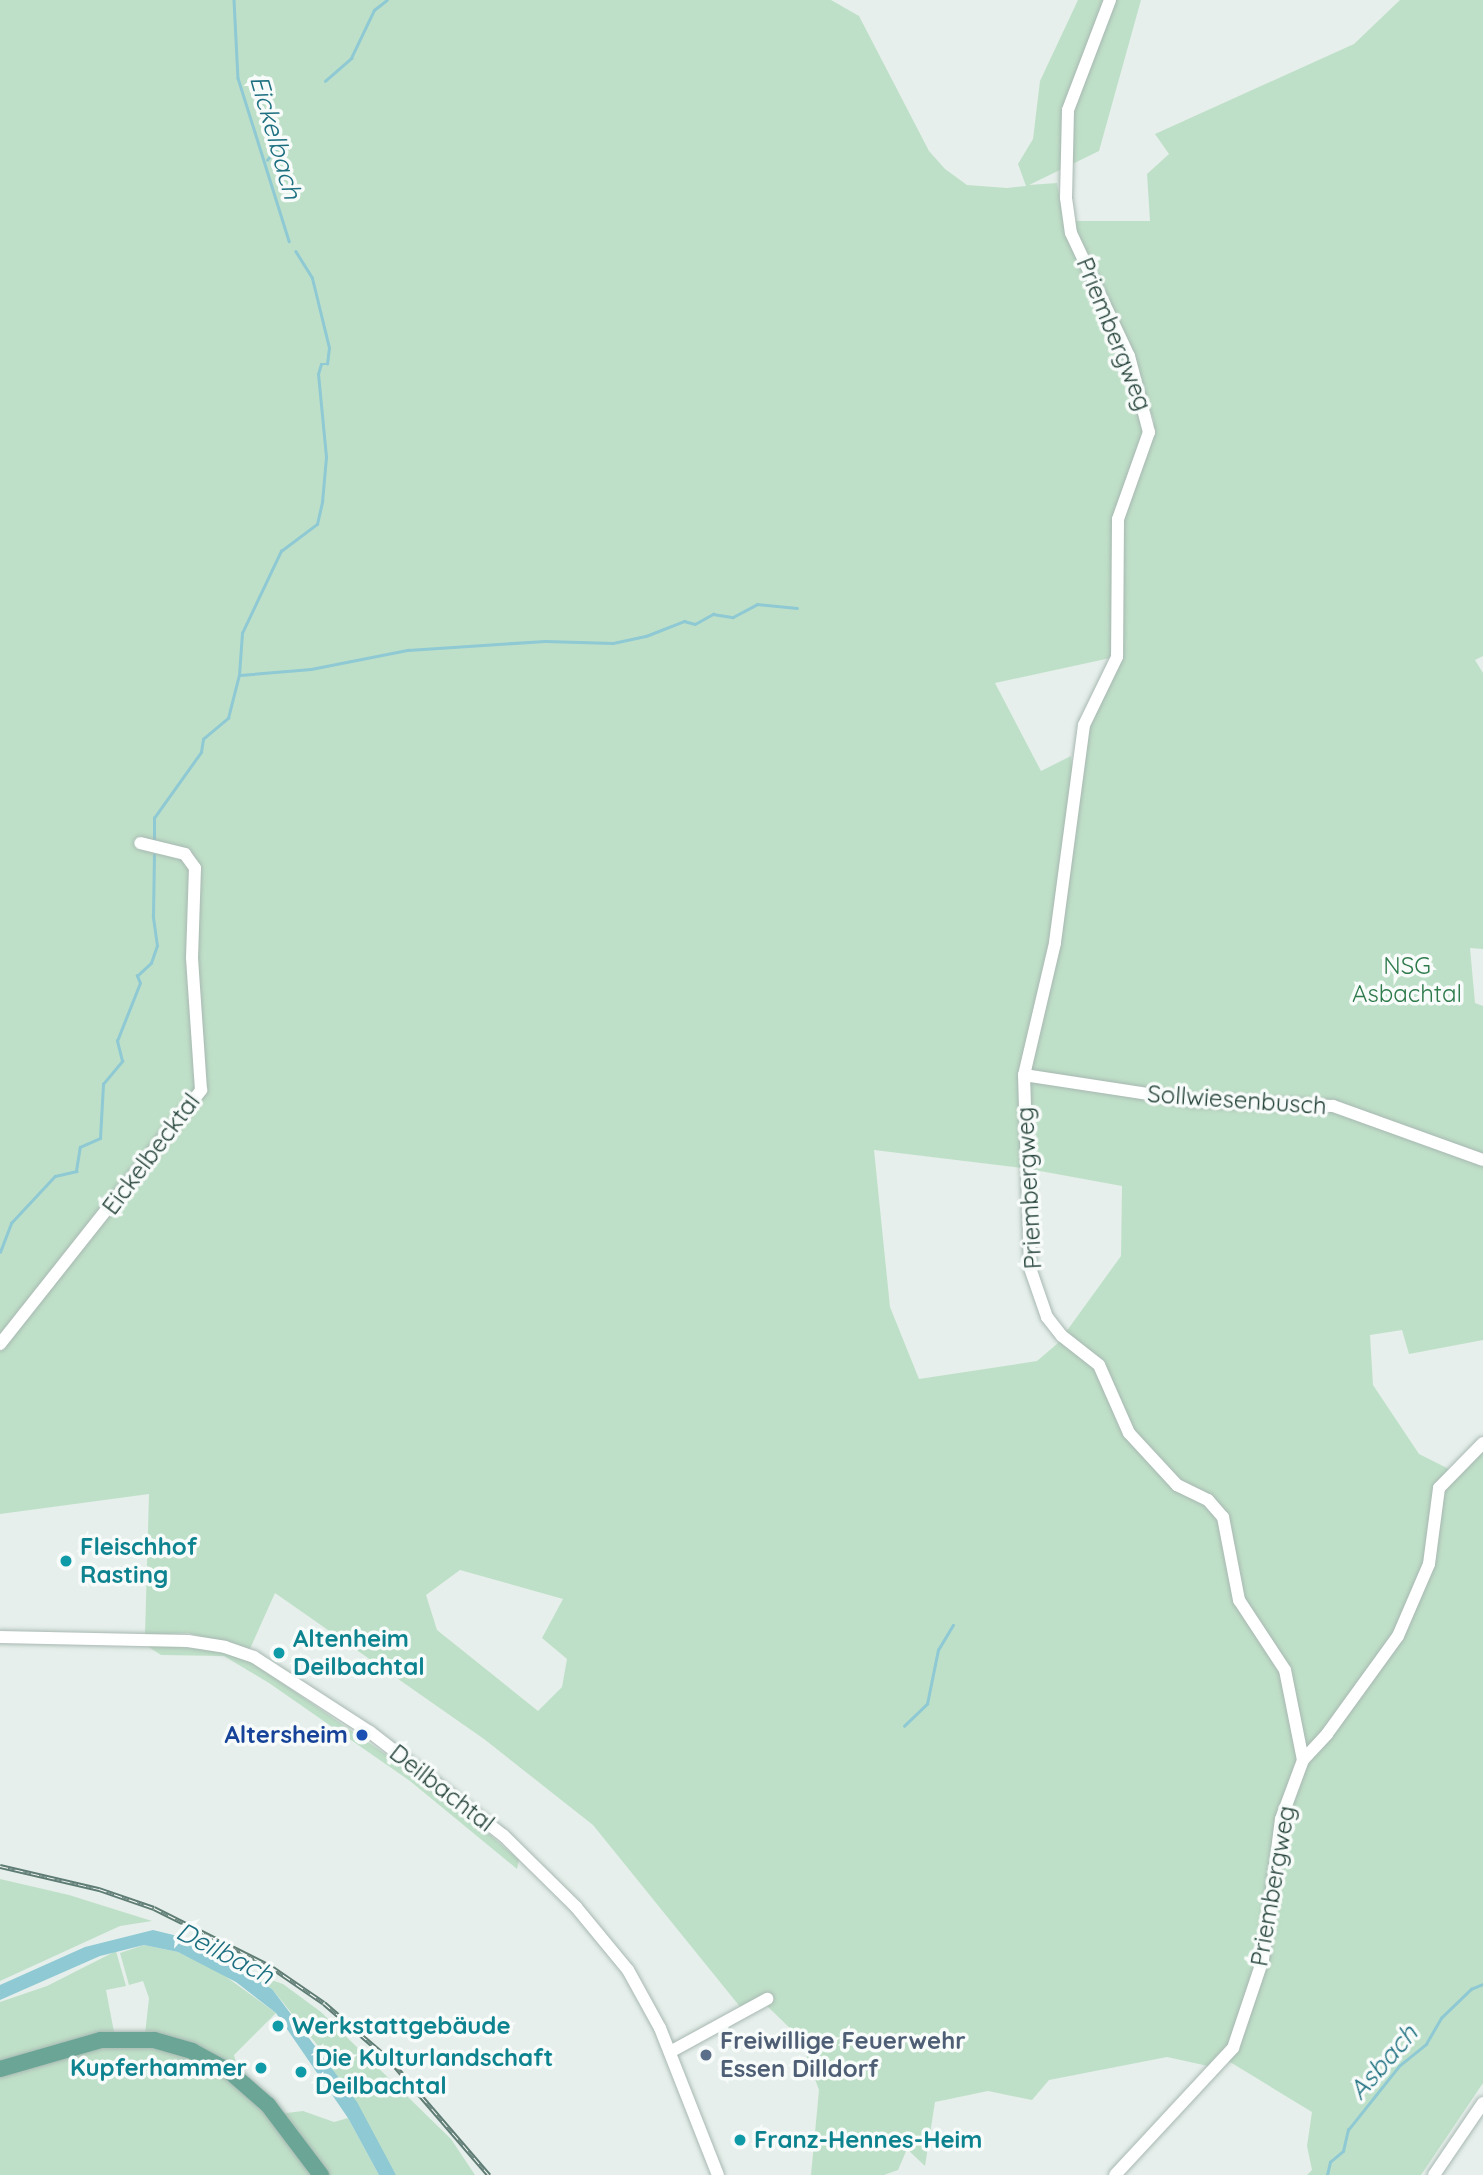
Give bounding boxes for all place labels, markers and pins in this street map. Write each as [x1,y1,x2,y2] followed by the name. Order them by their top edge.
[80,1533,197,1589] place label: Fleischhof Rasting
[58,1553,74,1569] marker: Fleischhof Rasting
[293,1625,425,1681] place label: Altenheim Deilbachtal
[271,1645,287,1661] marker: Altenheim Deilbachtal
[224,1721,348,1749] place label: Altersheim
[354,1727,370,1743] marker: Altersheim
[292,2012,511,2040] place label: Werkstattgebäude
[270,2018,286,2034] marker: Werkstattgebäude
[720,2027,966,2083] place label: Freiwillige Feuerwehr Essen Dilldorf
[315,2044,553,2100] place label: Die Kulturlandschaft Deilbachtal
[698,2047,714,2063] marker: Freiwillige Feuerwehr Essen Dilldorf
[70,2054,247,2082] place label: Kupferhammer
[253,2060,269,2076] marker: Kupferhammer
[293,2064,309,2080] marker: Die Kulturlandschaft Deilbachtal
[754,2126,982,2154] place label: Franz-Hennes-Heim
[732,2132,748,2148] marker: Franz-Hennes-Heim

